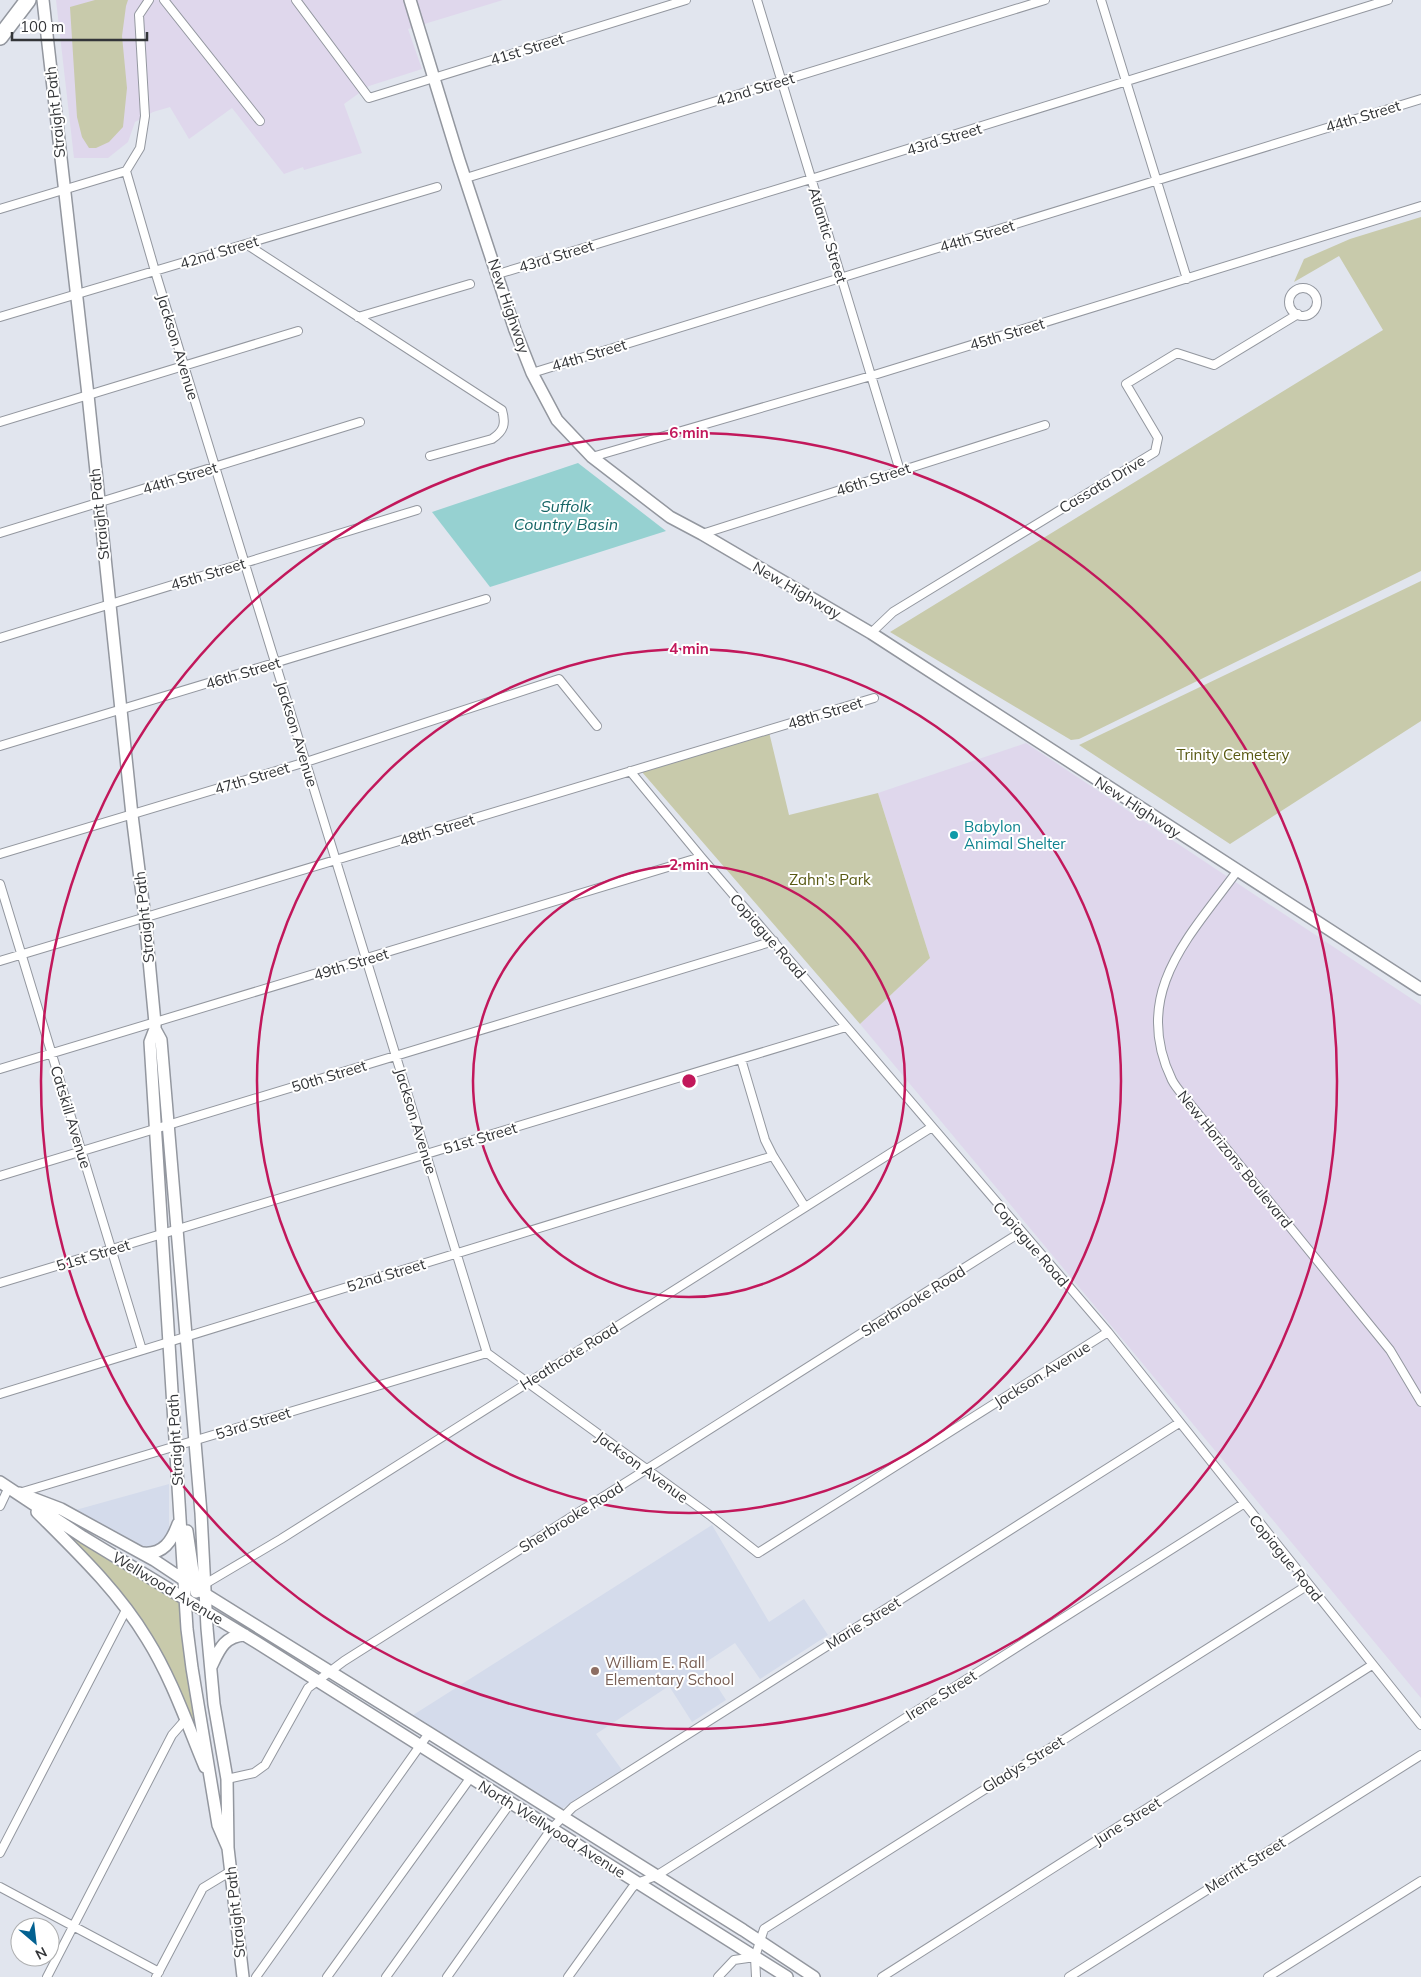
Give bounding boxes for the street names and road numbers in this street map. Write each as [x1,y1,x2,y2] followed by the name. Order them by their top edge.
[488,29,566,69] street label: 41st Street
[41,65,69,159] street label: Straight Path
[713,68,797,110] street label: 42nd Street
[1323,96,1403,136] street label: 44th Street
[904,119,984,159] street label: 43rd Street
[804,185,852,285] street label: Atlantic Street
[937,216,1017,256] street label: 44th Street
[177,231,261,273] street label: 42nd Street
[516,236,596,276] street label: 43rd Street
[484,256,534,356] street label: New Highway
[153,292,203,402] street label: Jackson Avenue
[967,314,1047,354] street label: 45th Street
[549,335,629,375] street label: 44th Street
[1055,451,1149,517] street label: Cassata Drive
[140,458,220,498] street label: 44th Street
[833,458,913,500] street label: 46th Street
[85,467,113,561] street label: Straight Path
[168,554,248,594] street label: 45th Street
[749,557,845,623] street label: New Highway
[203,653,283,693] street label: 46th Street
[272,679,322,789] street label: Jackson Avenue
[785,693,865,733] street label: 48th Street
[212,758,292,798] street label: 47th Street
[1091,772,1185,842] street label: New Highway
[397,810,477,850] street label: 48th Street
[130,870,158,964] street label: Straight Path
[726,890,810,982] street label: Copiague Road
[311,944,391,984] street label: 49th Street
[289,1056,369,1096] street label: 50th Street
[46,1063,96,1171] street label: Catskill Avenue
[391,1066,441,1176] street label: Jackson Avenue
[1174,1086,1296,1232] street label: New Horizons Boulevard
[441,1118,519,1158] street label: 51st Street
[989,1198,1073,1290] street label: Copiague Road
[54,1235,132,1275] street label: 51st Street
[344,1254,428,1296] street label: 52nd Street
[857,1261,969,1341] street label: Sherbrooke Road
[516,1318,622,1394] street label: Heathcote Road
[990,1337,1094,1411] street label: Jackson Avenue
[163,1394,187,1486] street label: Straight Path
[213,1403,293,1443] street label: 53rd Street
[592,1427,692,1507] street label: Jackson Avenue
[515,1477,627,1557] street label: Sherbrooke Road
[1245,1511,1327,1605] street label: Copiague Road
[109,1547,227,1629] street label: Wellwood Avenue
[822,1593,904,1653] street label: Marie Street
[902,1666,980,1724] street label: Irene Street
[978,1731,1068,1797] street label: Gladys Street
[475,1776,629,1882] street label: North Wellwood Avenue
[1090,1793,1164,1849] street label: June Street
[1201,1833,1289,1897] street label: Merritt Street
[221,1865,249,1959] street label: Straight Path

